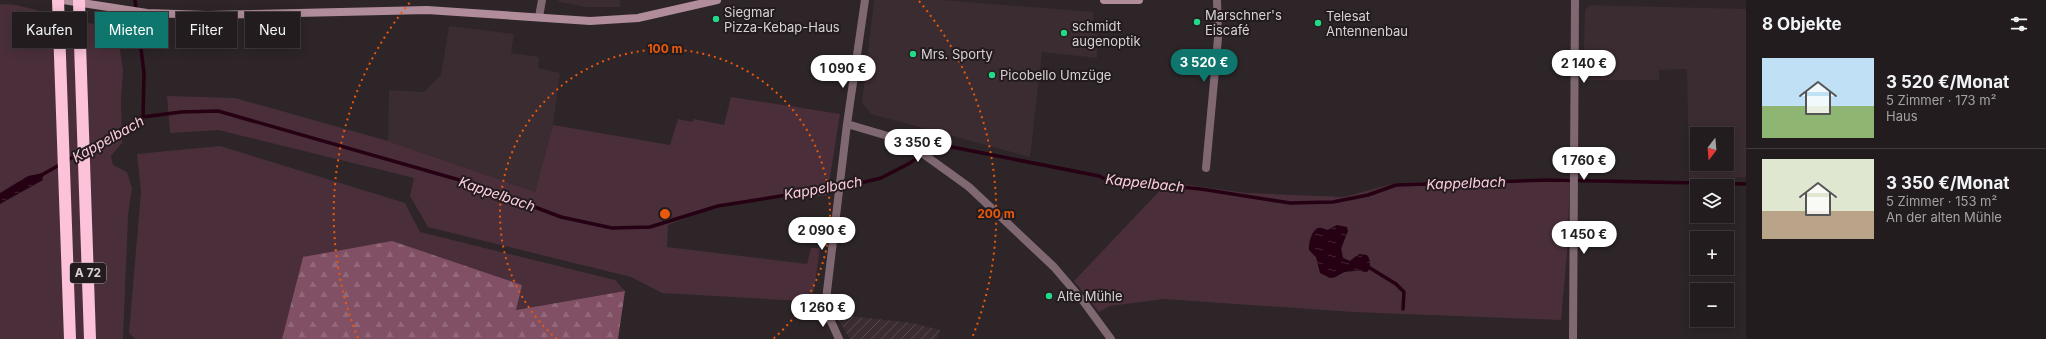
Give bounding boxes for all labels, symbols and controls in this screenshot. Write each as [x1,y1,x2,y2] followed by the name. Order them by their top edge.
[724,4,840,35] place label: Siegmar Pizza-Kebap-Haus
[1205,7,1282,38] place label: Marschner's Eiscafé
[1326,8,1408,39] place label: Telesat Antennenbau
[12,12,87,48] chip: Kaufen
[95,12,168,48] chip: Mieten
[176,12,237,48] chip: Filter
[245,12,300,48] chip: Neu
[2008,13,2030,35] icon: filters
[711,14,721,24] marker: Siegmar Pizza-Kebap-Haus
[1762,14,1842,34] text: 8 Objekte
[1192,17,1202,27] marker: Marschner's Eiscafé
[1072,18,1141,49] place label: schmidt augenoptik
[1313,18,1323,28] marker: Telesat Antennenbau
[1059,28,1069,38] marker: schmidt augenoptik
[647,41,683,56] text: 100 m
[921,46,993,62] place label: Mrs. Sporty
[908,49,918,59] marker: Mrs. Sporty
[1167,49,1241,83] pin: 3 520 €
[1547,50,1621,84] pin: 2 140 €
[1180,54,1228,70] text: 3 520 €
[806,55,880,89] pin: 1 090 €
[1561,55,1607,71] text: 2 140 €
[820,60,866,76] text: 1 090 €
[1000,67,1111,83] place label: Picobello Umzüge
[987,70,997,80] marker: Picobello Umzüge
[1886,72,2009,92] text: 3 520 €/Monat
[1794,74,1842,122] icon: home
[1886,92,1996,108] text: 5 Zimmer · 173 m²
[1886,108,1918,124] text: Haus
[69,112,147,165] water label: Kappelbach
[1690,127,1734,171] north arrow
[1690,127,1734,327] map controls
[881,129,955,163] pin: 3 350 €
[894,134,942,150] text: 3 350 €
[1547,147,1621,181] pin: 1 760 €
[1561,152,1607,168] text: 1 760 €
[1105,170,1185,195] water label: Kappelbach
[782,172,864,203] water label: Kappelbach
[457,173,538,215] water label: Kappelbach
[1426,173,1506,192] water label: Kappelbach
[1886,173,2010,193] text: 3 350 €/Monat
[1794,175,1842,223] icon: home
[1690,179,1734,223] button: layers
[1886,193,1997,209] text: 5 Zimmer · 153 m²
[977,206,1015,221] text: 200 m
[658,207,672,221] centre of rings
[1886,209,2002,225] text: An der alten Mühle
[785,217,859,251] pin: 2 090 €
[1547,221,1621,255] pin: 1 450 €
[797,222,847,238] text: 2 090 €
[1561,226,1607,242] text: 1 450 €
[1690,231,1734,275] button: +
[70,263,106,283] road number: A 72
[1690,283,1734,327] button: −
[1057,288,1123,304] place label: Alte Mühle
[1044,291,1054,301] marker: Alte Mühle
[786,294,860,328] pin: 1 260 €
[800,299,846,315] text: 1 260 €

